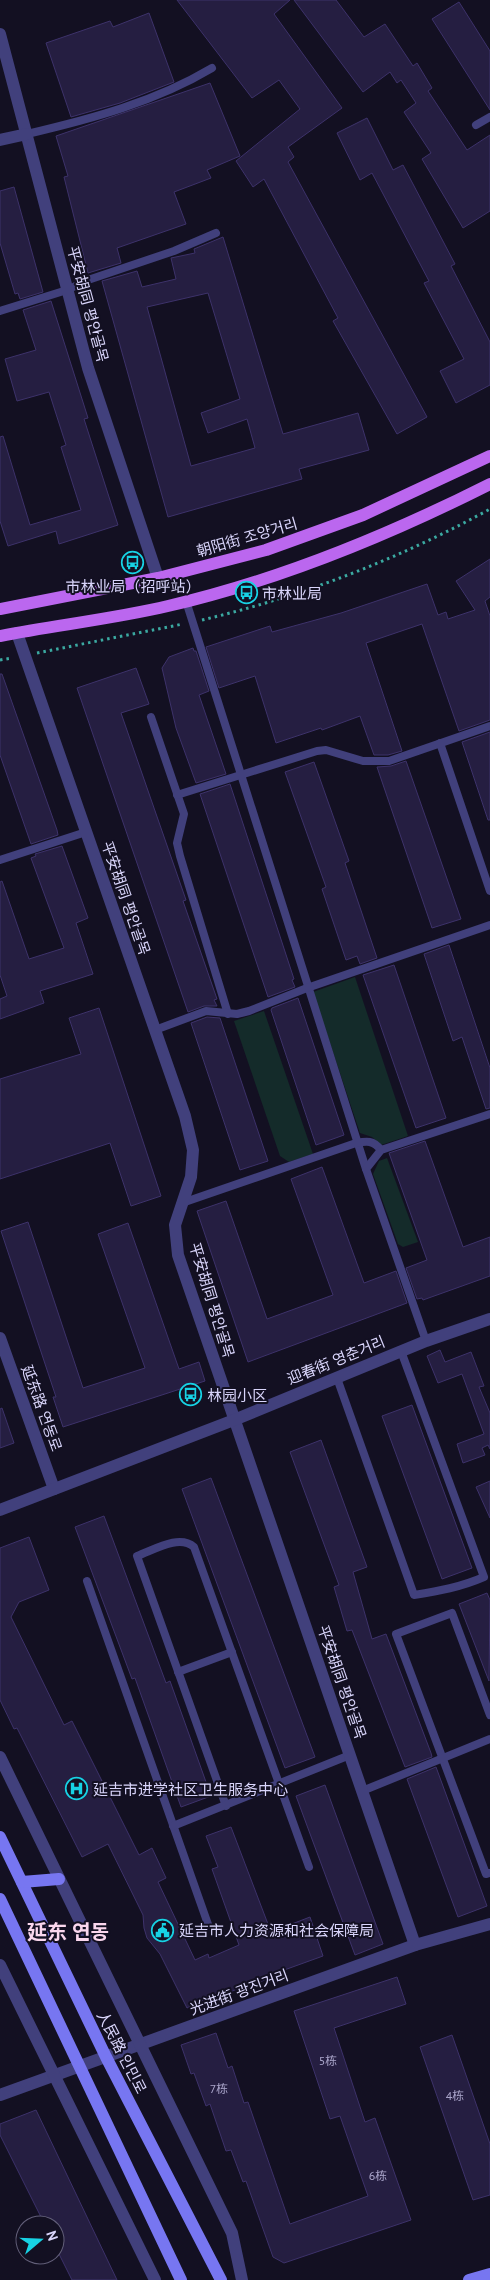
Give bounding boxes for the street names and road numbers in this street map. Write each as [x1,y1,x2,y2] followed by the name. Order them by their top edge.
[63,244,113,364] street label: 平安胡同 평안골목
[194,514,300,560] street label: 朝阳街 조양거리
[98,839,154,957] street label: 平安胡同 평안골목
[185,1240,239,1360] street label: 平安胡同 평안골목
[284,1332,388,1388] street label: 迎春街 영춘거리
[18,1362,66,1454] street label: 延东路 연동로
[314,1623,370,1741] street label: 平安胡同 평안골목
[187,1965,291,2019] street label: 光进街 광진거리
[93,2007,151,2097] street label: 人民路 인민로

